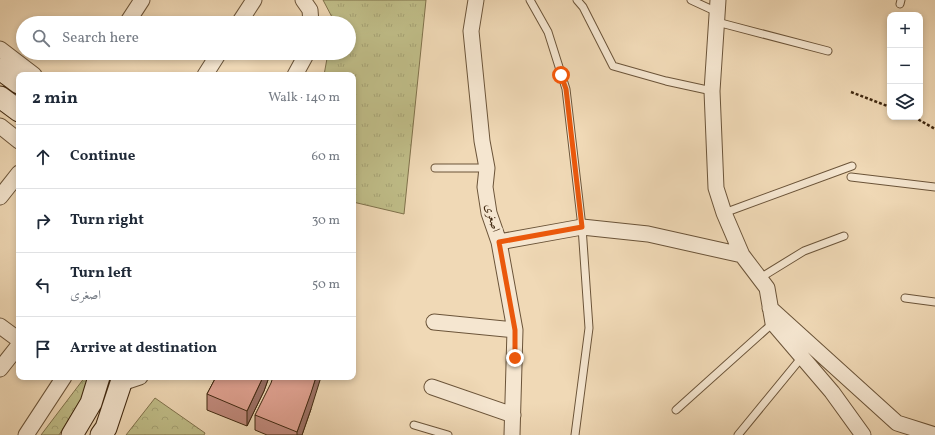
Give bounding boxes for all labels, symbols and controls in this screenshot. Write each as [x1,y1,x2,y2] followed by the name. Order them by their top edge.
[887,12,923,120] map controls
[887,12,923,48] button: +
[16,16,356,60] search box
[30,27,52,49] icon: search
[62,28,139,49] text: Search here
[887,48,923,84] button: −
[552,66,570,84] route start
[887,84,923,120] button: layers
[32,87,78,110] text: 2 min
[268,89,340,107] text: Walk · 140 m
[32,146,54,168] icon: ahead
[70,146,135,167] text: Continue
[312,148,340,166] text: 60 m
[480,202,504,234] street label: اصغری
[32,210,54,232] icon: right
[70,210,144,231] text: Turn right
[312,212,340,230] text: 30 m
[70,263,132,284] text: Turn left
[32,274,54,296] icon: left
[312,276,340,294] text: 50 m
[70,287,101,305] text: اصغری
[32,338,54,360] icon: arrive
[70,338,217,359] text: Arrive at destination
[506,349,524,367] route end

